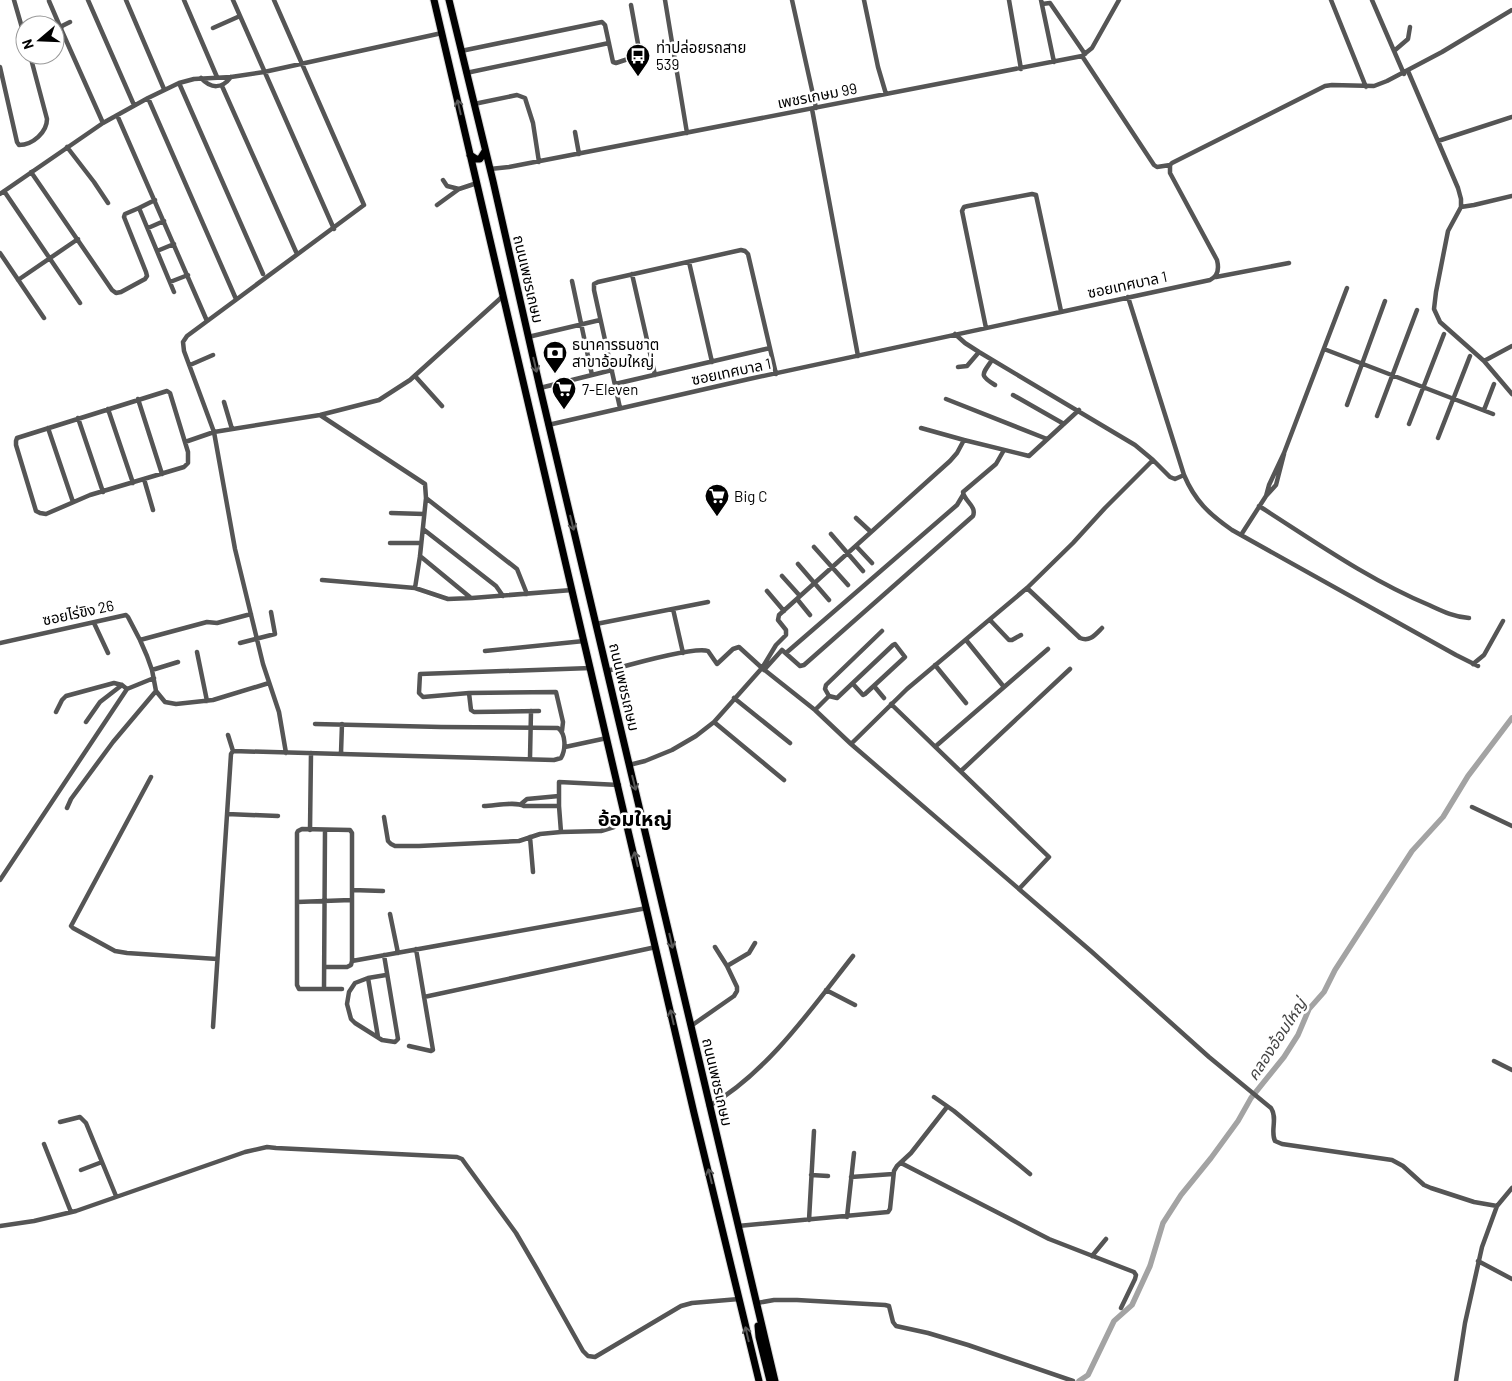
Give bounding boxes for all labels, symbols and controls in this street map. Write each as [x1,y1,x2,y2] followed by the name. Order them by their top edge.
[15,15,65,65] north arrow
[18,37,37,52] text: N
[656,38,746,73] place label: ท่าปล่อยรถสาย 539
[625,43,651,77] bus stop icon: ท่าปล่อยรถสาย 539
[776,78,858,112] street label: เพชรเกษม 99
[454,100,463,116] one-way arrow
[510,233,548,325] street label: ถนนเพชรเกษม
[1086,267,1168,301] street label: ซอยเทศบาล 1
[572,335,659,370] place label: ธนาคารธนชาต สาขาอ้อมใหญ่
[542,340,568,374] bank icon: ธนาคารธนชาต สาขาอ้อมใหญ่
[690,354,772,388] street label: ซอยเทศบาล 1
[531,356,540,372] one-way arrow
[551,376,577,410] supermarket icon: 7-Eleven
[582,380,638,398] place label: 7-Eleven
[704,483,730,517] supermarket icon: Big C
[734,487,767,505] place label: Big C
[568,514,577,530] one-way arrow
[41,596,115,628] street label: ซอยไร่ขิง 26
[606,641,644,733] street label: ถนนเพชรเกษม
[629,775,639,791] one-way arrow
[598,806,672,830] district label: อ้อมใหญ่
[631,852,640,868] one-way arrow
[667,933,676,949] one-way arrow
[1243,993,1311,1083] water label: คลองอ้อมใหญ่
[667,1010,676,1026] one-way arrow
[699,1036,737,1128] street label: ถนนเพชรเกษม
[704,1168,714,1184] one-way arrow
[742,1326,751,1342] one-way arrow

